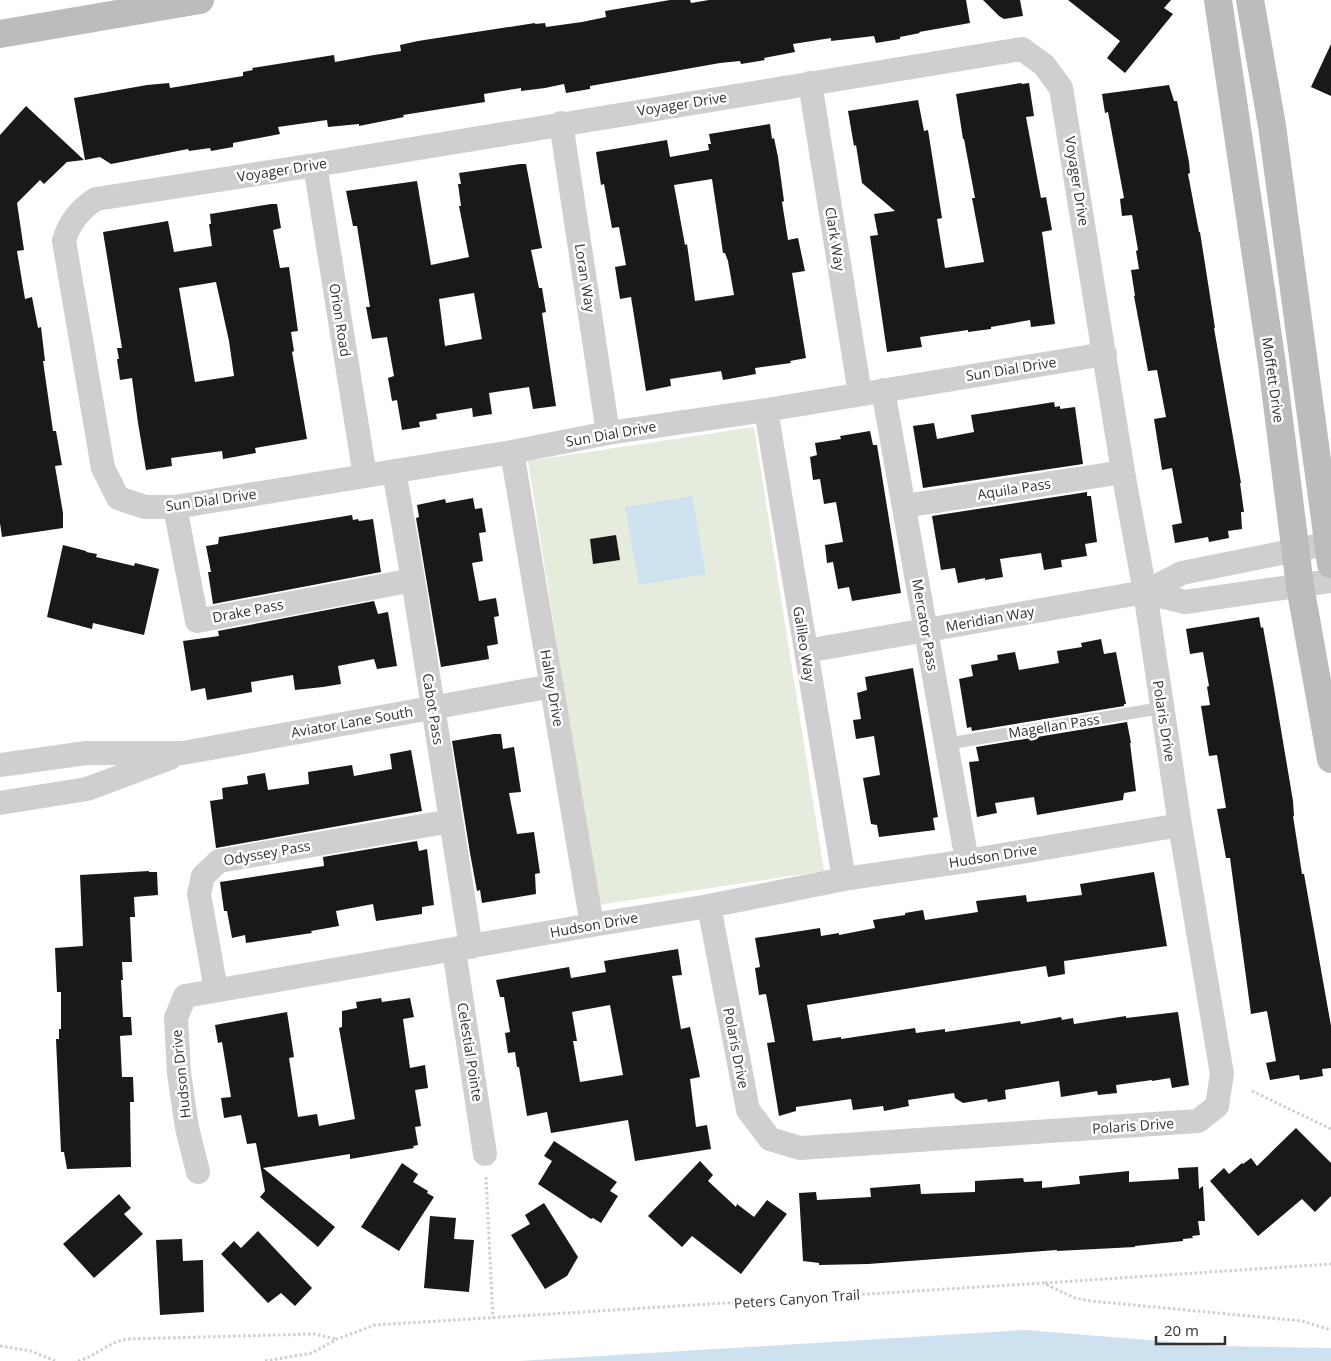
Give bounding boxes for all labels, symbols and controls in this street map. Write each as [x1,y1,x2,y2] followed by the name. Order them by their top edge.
[636,87,728,120] street label: Voyager Drive
[1061,135,1094,227] street label: Voyager Drive
[236,153,328,186] street label: Voyager Drive
[821,206,850,273] street label: Clark Way
[571,242,600,315] street label: Loran Way
[325,282,356,358] street label: Orion Road
[1258,336,1289,424] street label: Moffett Drive
[964,352,1058,385] street label: Sun Dial Drive
[564,416,658,451] street label: Sun Dial Drive
[976,473,1052,504] street label: Aquila Pass
[164,484,258,515] street label: Sun Dial Drive
[908,577,943,673] street label: Mercator Pass
[211,594,285,627] street label: Drake Pass
[944,601,1037,636] street label: Meridian Way
[789,605,820,684] street label: Galileo Way
[536,648,569,728] street label: Halley Drive
[418,672,449,746] street label: Cabot Pass
[1149,679,1180,763] street label: Polaris Drive
[290,701,414,742] street label: Aviator Lane South
[1007,709,1101,742] street label: Magellan Pass
[222,835,312,869] street label: Odyssey Pass
[947,839,1039,872] street label: Hudson Drive
[548,907,640,942] street label: Hudson Drive
[453,1001,488,1103] street label: Celestial Pointe
[719,1006,754,1090] street label: Polaris Drive
[166,1029,195,1119] street label: Hudson Drive
[1091,1113,1175,1138] street label: Polaris Drive
[733,1285,861,1312] street label: Peters Canyon Trail
[1156,1314,1225,1346] scale bar
[1164,1320,1199,1340] text: 20 m

